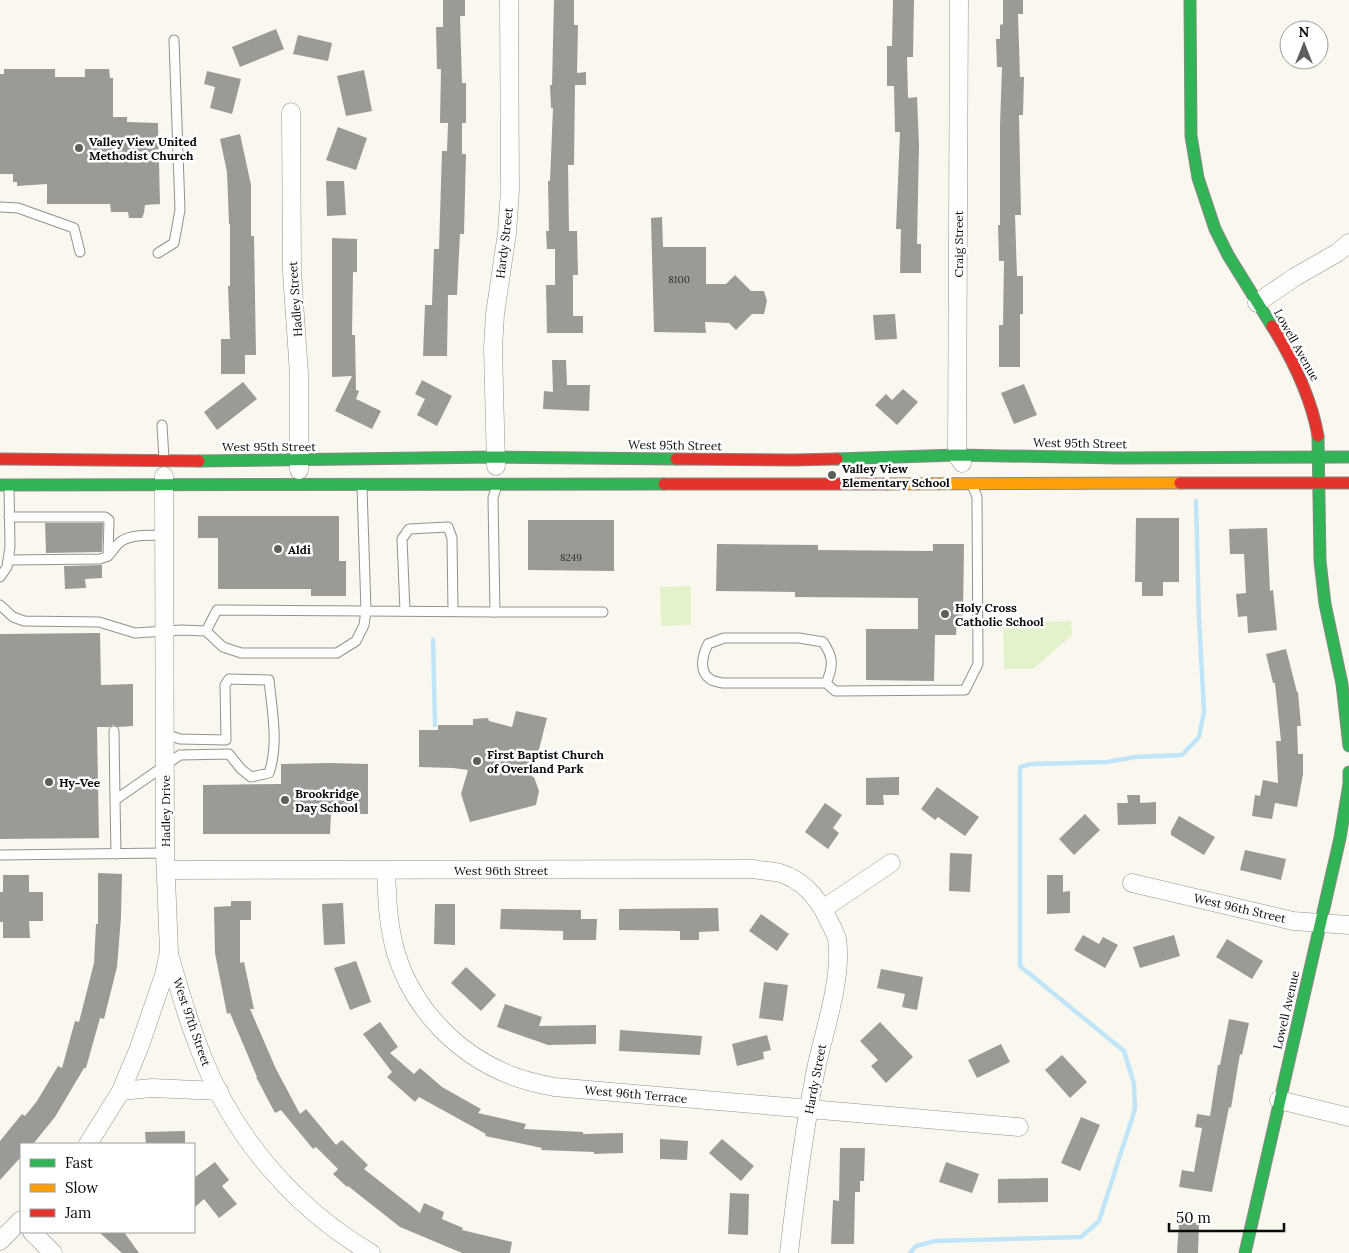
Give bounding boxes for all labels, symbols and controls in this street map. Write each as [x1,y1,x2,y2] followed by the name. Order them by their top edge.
[1279,20,1329,70] north arrow
[1299,23,1310,41] text: N
[89,134,197,163] place label: Valley View United Methodist Church
[73,142,85,154] marker: Valley View United Methodist Church
[492,206,516,279] street label: Hardy Street
[951,210,966,277] street label: Craig Street
[285,260,305,337] street label: Hadley Street
[668,273,690,286] house number: 8100
[1271,306,1323,384] street label: Lowell Avenue
[1033,435,1127,451] street label: West 95th Street
[628,437,722,453] street label: West 95th Street
[222,439,316,454] street label: West 95th Street
[842,461,950,490] place label: Valley View Elementary School
[826,469,838,481] marker: Valley View Elementary School
[288,542,311,557] place label: Aldi
[272,543,284,555] marker: Aldi
[560,551,582,564] house number: 8249
[955,600,1044,629] place label: Holy Cross Catholic School
[939,608,951,620] marker: Holy Cross Catholic School
[487,747,604,776] place label: First Baptist Church of Overland Park
[471,755,483,767] marker: First Baptist Church of Overland Park
[59,775,101,790] place label: Hy-Vee
[158,775,173,847] street label: Hadley Drive
[43,776,55,788] marker: Hy-Vee
[295,786,360,815] place label: Brookridge Day School
[279,794,291,806] marker: Brookridge Day School
[454,863,548,878] street label: West 96th Street
[1192,890,1288,926] street label: West 96th Street
[1270,969,1302,1051] street label: Lowell Avenue
[170,976,214,1069] street label: West 97th Street
[801,1042,829,1115] street label: Hardy Street
[584,1082,689,1106] street label: West 96th Terrace
[20,1143,195,1233] legend
[65,1153,93,1172] text: Fast
[65,1178,98,1197] text: Slow
[1169,1200,1284,1232] scale bar
[64,1203,92,1222] text: Jam
[1176,1208,1211,1227] text: 50 m

